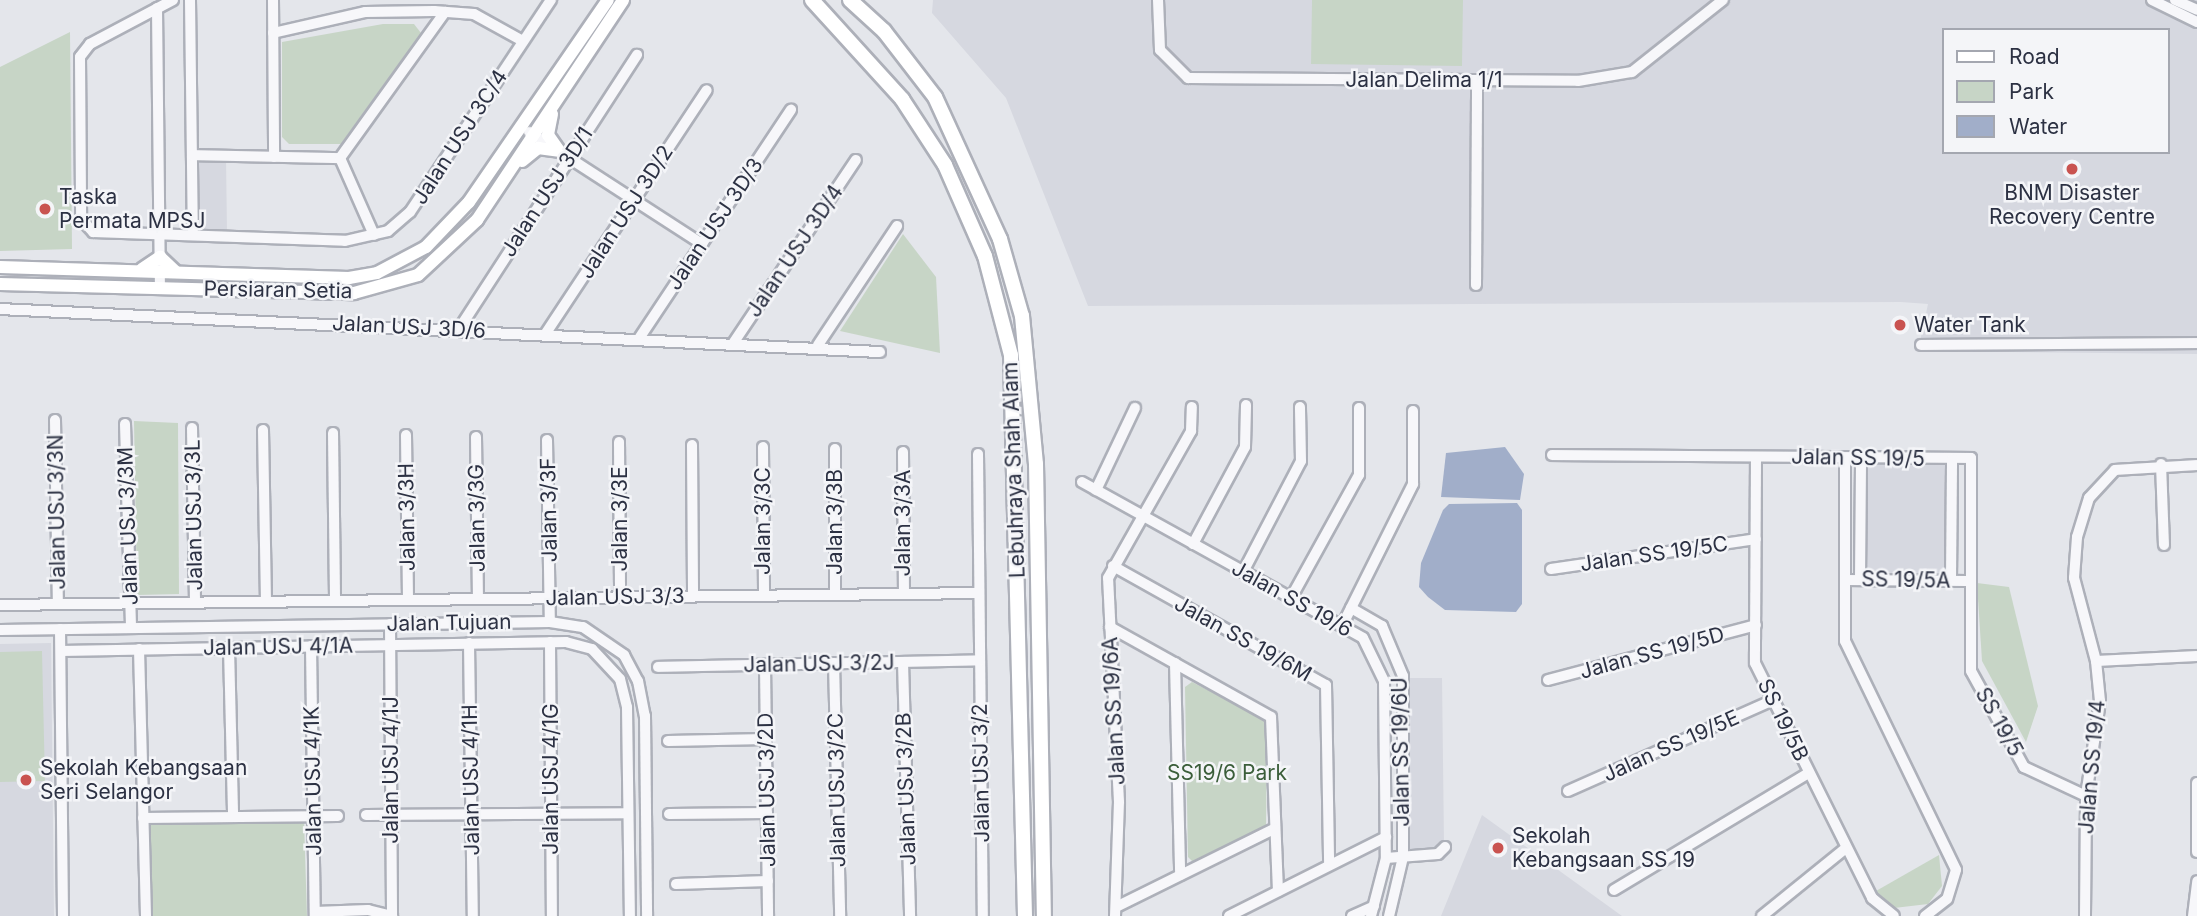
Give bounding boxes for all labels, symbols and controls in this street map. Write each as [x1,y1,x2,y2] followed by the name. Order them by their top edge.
[1941,28,2169,154] legend
[2009,44,2060,69] text: Road
[407,65,513,209] street label: Jalan USJ 3C/4
[1345,67,1503,93] street label: Jalan Delima 1/1
[2009,79,2054,104] text: Park
[2009,114,2067,139] text: Water
[496,123,598,261] street label: Jalan USJ 3D/1
[574,141,678,283] street label: Jalan USJ 3D/2
[662,153,768,295] street label: Jalan USJ 3D/3
[2064,161,2080,177] marker: BNM Disaster Recovery Centre
[741,180,849,322] street label: Jalan USJ 3D/4
[1989,180,2155,230] place label: BNM Disaster Recovery Centre
[59,184,205,234] place label: Taska Permata MPSJ
[37,201,53,217] marker: Taska Permata MPSJ
[203,276,353,304] street label: Persiaran Setia
[332,310,486,344] street label: Jalan USJ 3D/6
[1914,312,2026,338] place label: Water Tank
[1892,317,1908,333] marker: Water Tank
[998,361,1030,579] street label: Lebuhraya Shah Alam
[43,434,71,590] street label: Jalan USJ 3/3N
[180,439,208,591] street label: Jalan USJ 3/3L
[1791,444,1925,472] street label: Jalan SS 19/5
[113,446,143,606] street label: Jalan USJ 3/3M
[535,457,563,563] street label: Jalan 3/3F
[393,463,421,571] street label: Jalan 3/3H
[463,464,491,572] street label: Jalan 3/3G
[607,466,633,572] street label: Jalan 3/3E
[750,467,776,575] street label: Jalan 3/3C
[822,469,848,575] street label: Jalan 3/3B
[890,470,916,576] street label: Jalan 3/3A
[1578,531,1730,577] street label: Jalan SS 19/5C
[1227,556,1357,642] street label: Jalan SS 19/6
[1861,567,1951,593] street label: SS 19/5A
[545,583,685,611] street label: Jalan USJ 3/3
[1170,591,1316,687] street label: Jalan SS 19/6M
[386,609,512,637] street label: Jalan Tujuan
[1577,622,1727,684] street label: Jalan SS 19/5D
[203,633,353,661] street label: Jalan USJ 4/1A
[1098,636,1130,786] street label: Jalan SS 19/6A
[743,650,895,678] street label: Jalan USJ 3/2J
[1752,675,1814,765] street label: SS 19/5B
[1387,677,1415,827] street label: Jalan SS 19/6U
[1970,683,2028,761] street label: SS 19/5
[378,696,404,844] street label: Jalan USJ 4/1J
[2074,699,2110,835] street label: Jalan SS 19/4
[538,703,564,855] street label: Jalan USJ 4/1G
[967,703,995,843] street label: Jalan USJ 3/2
[457,704,485,856] street label: Jalan USJ 4/1H
[1599,705,1743,787] street label: Jalan SS 19/5E
[299,706,327,856] street label: Jalan USJ 4/1K
[823,712,851,868] street label: Jalan USJ 3/2C
[891,712,921,866] street label: Jalan USJ 3/2B
[753,713,781,867] street label: Jalan USJ 3/2D
[40,755,247,805] place label: Sekolah Kebangsaan Seri Selangor
[1167,760,1287,786] park label: SS19/6 Park
[18,772,34,788] marker: Sekolah Kebangsaan Seri Selangor
[1512,823,1695,873] place label: Sekolah Kebangsaan SS 19
[1490,840,1506,856] marker: Sekolah Kebangsaan SS 19

